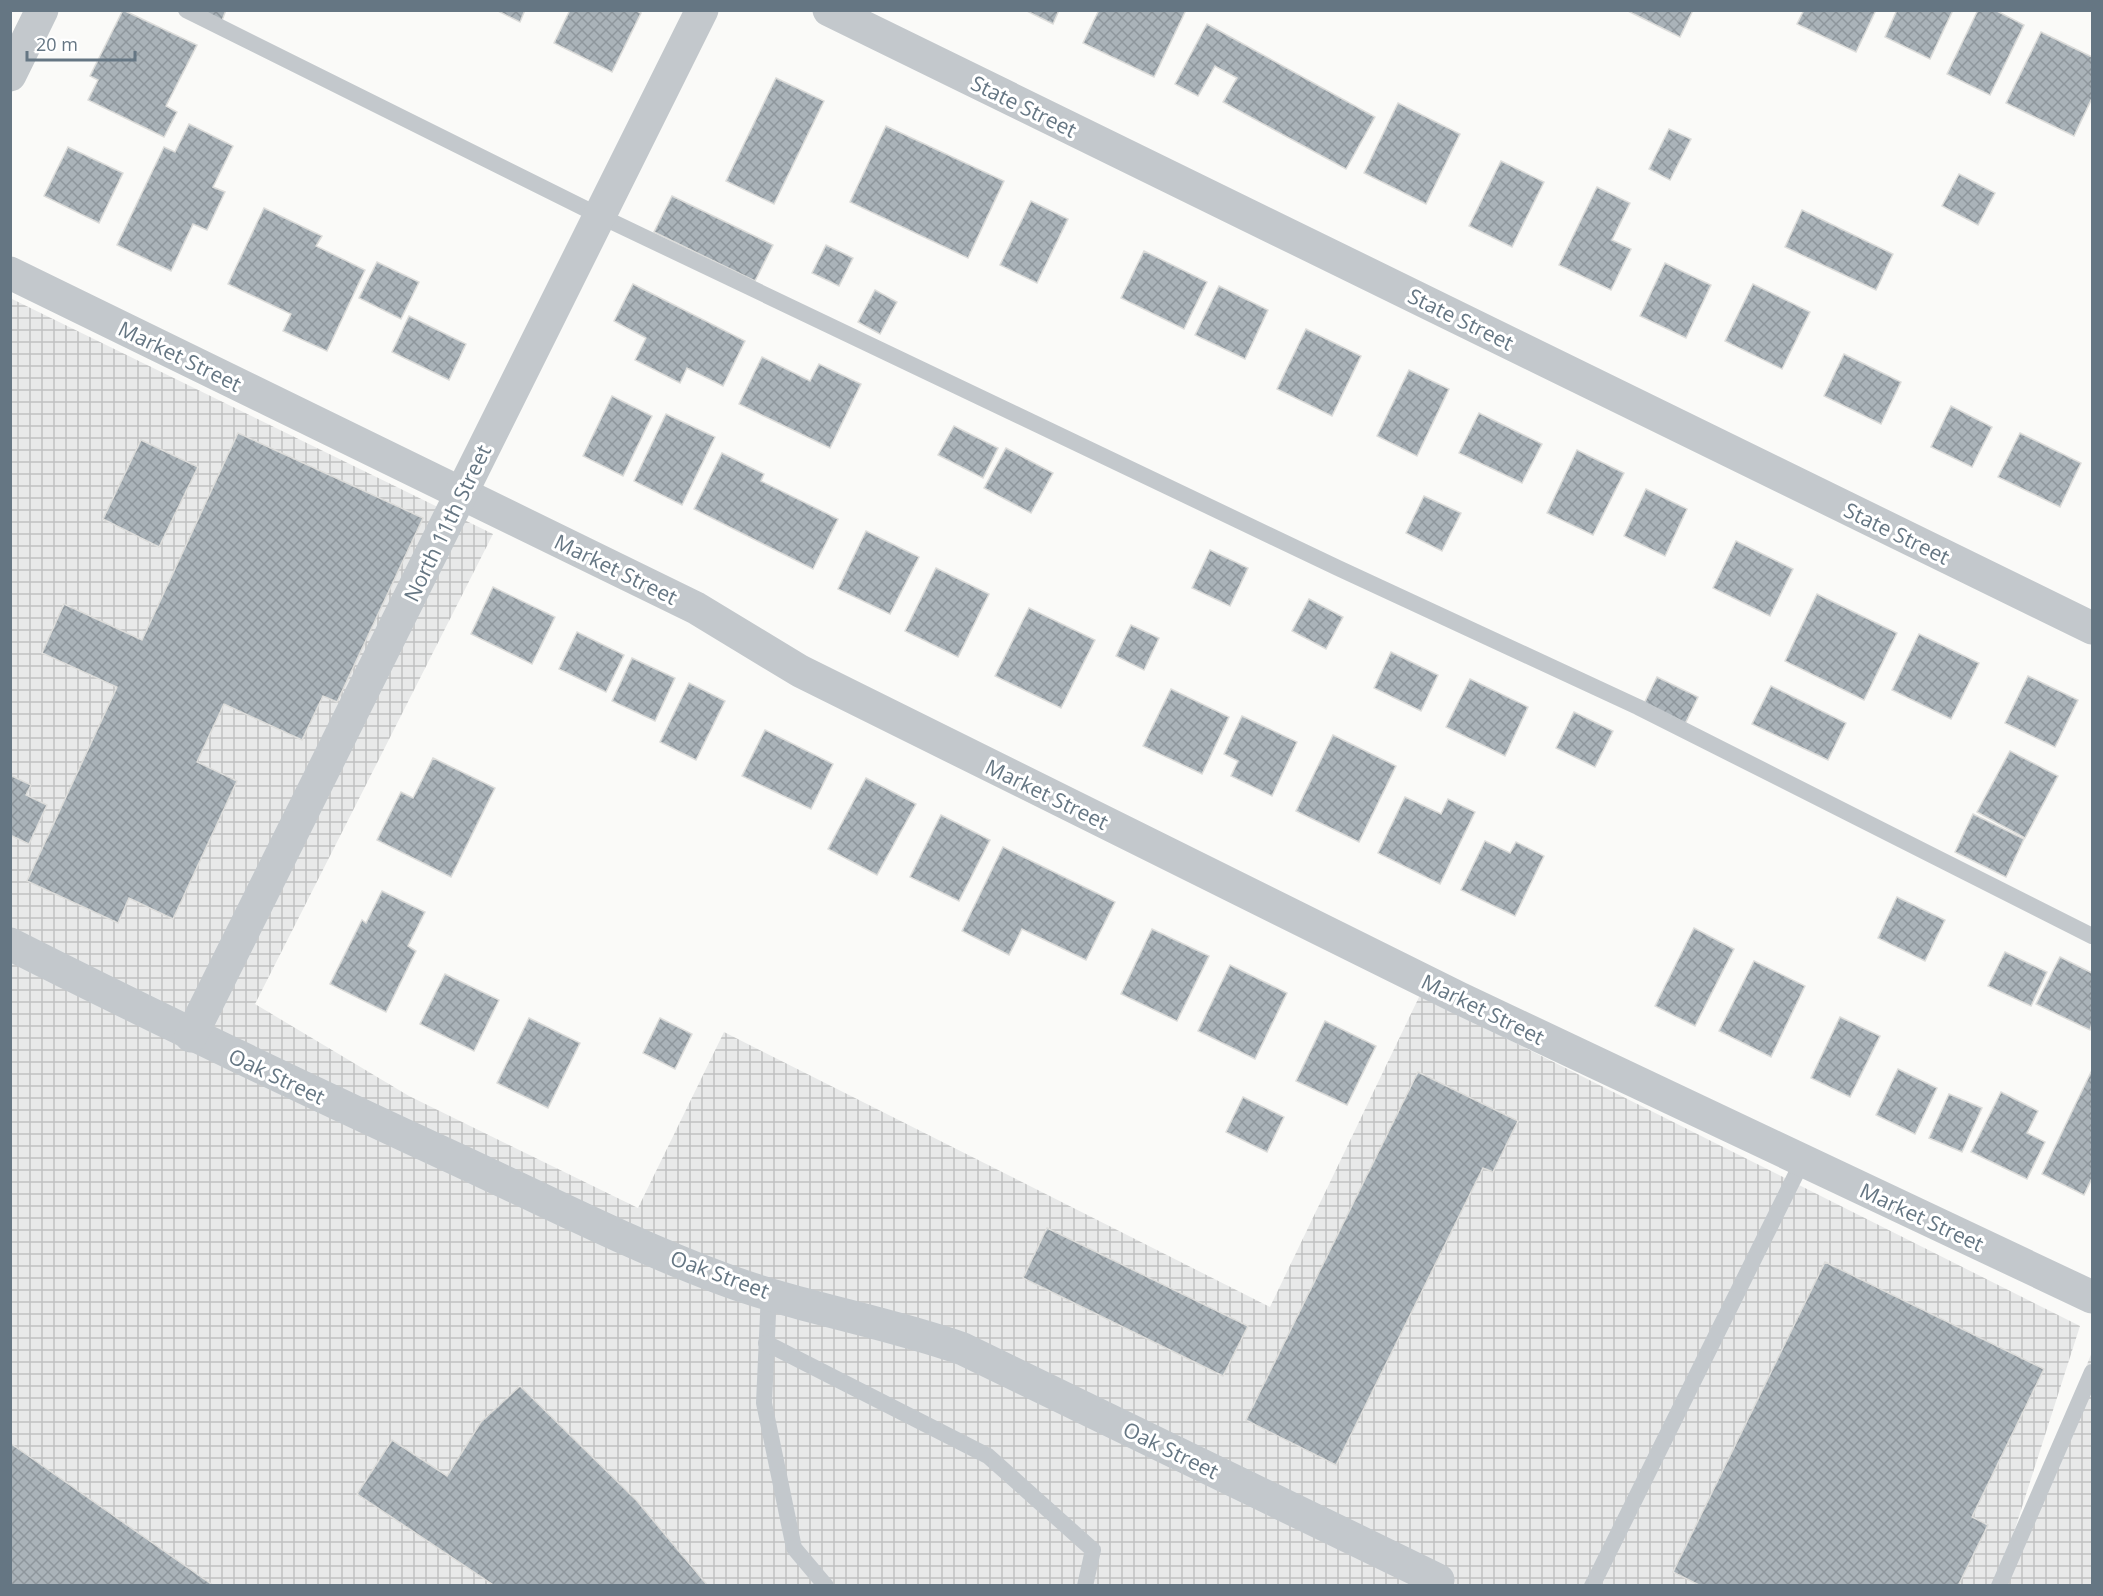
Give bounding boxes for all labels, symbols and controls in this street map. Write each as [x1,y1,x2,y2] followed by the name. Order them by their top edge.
[27,24,135,62] scale bar
[36,32,78,56] text: 20 m
[967,68,1081,144] street label: State Street
[1404,281,1518,357] street label: State Street
[114,314,246,398] street label: Market Street
[397,440,497,606] street label: North 11th Street
[1840,495,1954,571] street label: State Street
[550,527,682,611] street label: Market Street
[981,752,1113,836] street label: Market Street
[1417,967,1549,1051] street label: Market Street
[224,1042,330,1110] street label: Oak Street
[1856,1176,1988,1258] street label: Market Street
[667,1243,773,1305] street label: Oak Street
[1119,1415,1223,1485] street label: Oak Street

